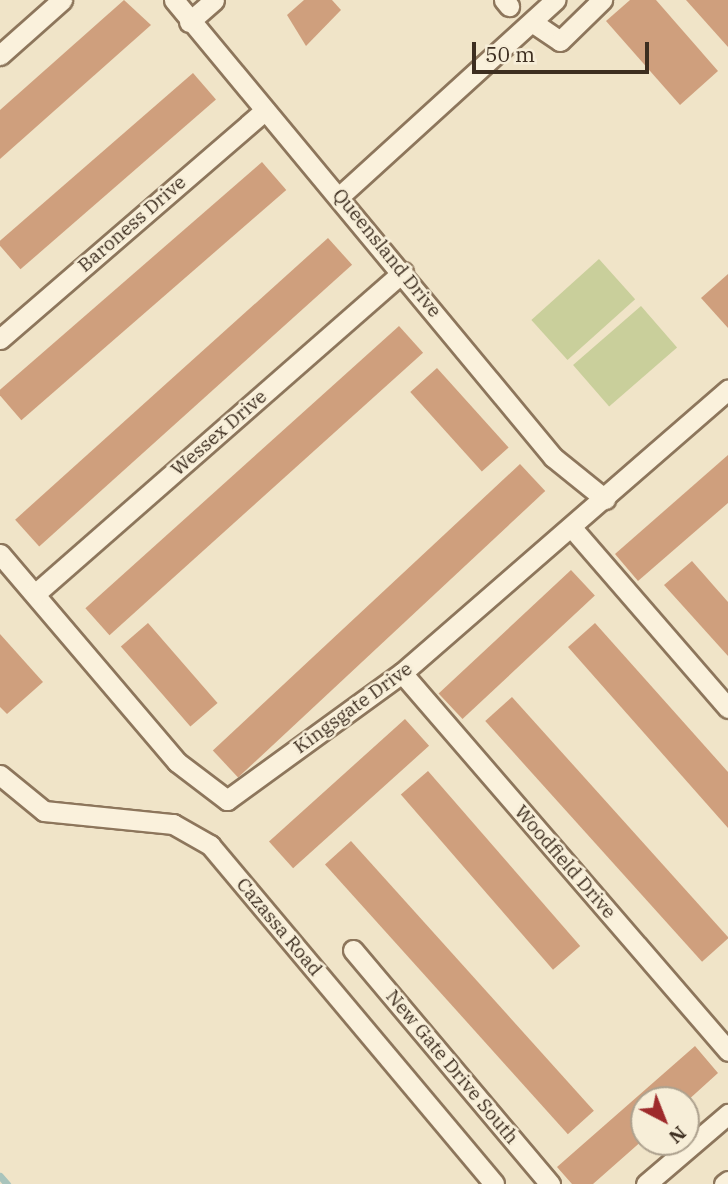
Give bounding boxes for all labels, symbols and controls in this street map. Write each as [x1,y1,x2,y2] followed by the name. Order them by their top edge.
[476,28,653,72] scale bar
[485,40,535,68] text: 50 m
[73,171,191,277] street label: Baroness Drive
[328,184,446,322] street label: Queensland Drive
[167,385,271,481] street label: Wessex Drive
[289,657,417,759] street label: Kingsgate Drive
[510,801,620,923] street label: Woodfield Drive
[231,873,327,981] street label: Cazassa Road
[381,985,523,1149] street label: New Gate Drive South
[630,1086,700,1156] north arrow
[664,1121,691,1149] text: N

